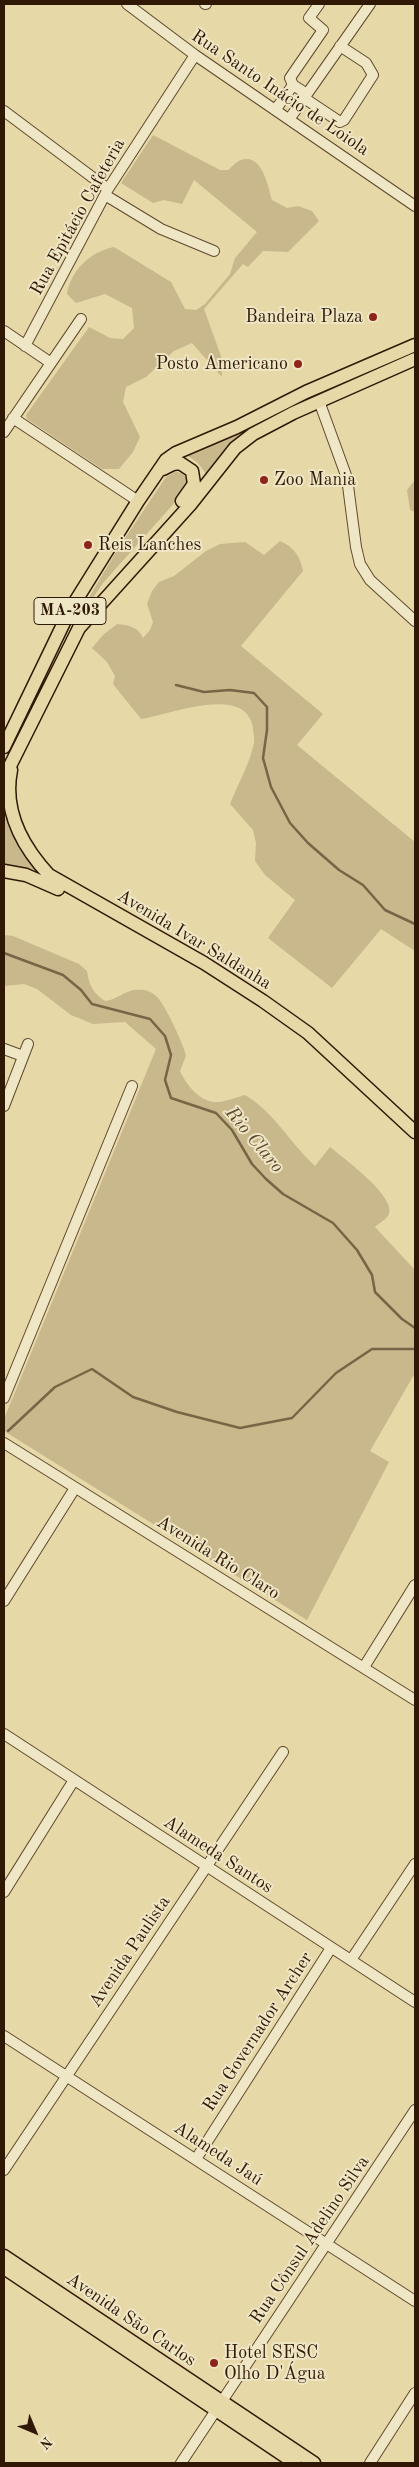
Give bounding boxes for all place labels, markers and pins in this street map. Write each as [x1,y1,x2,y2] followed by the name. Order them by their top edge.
[245,306,363,328] place label: Bandeira Plaza
[367,311,379,323] marker: Bandeira Plaza
[156,353,288,375] place label: Posto Americano
[292,358,304,370] marker: Posto Americano
[274,469,356,491] place label: Zoo Mania
[258,474,270,486] marker: Zoo Mania
[98,534,201,556] place label: Reis Lanches
[82,539,94,551] marker: Reis Lanches
[224,2342,326,2384] place label: Hotel SESC Olho D'Água
[208,2357,220,2369] marker: Hotel SESC Olho D'Água

